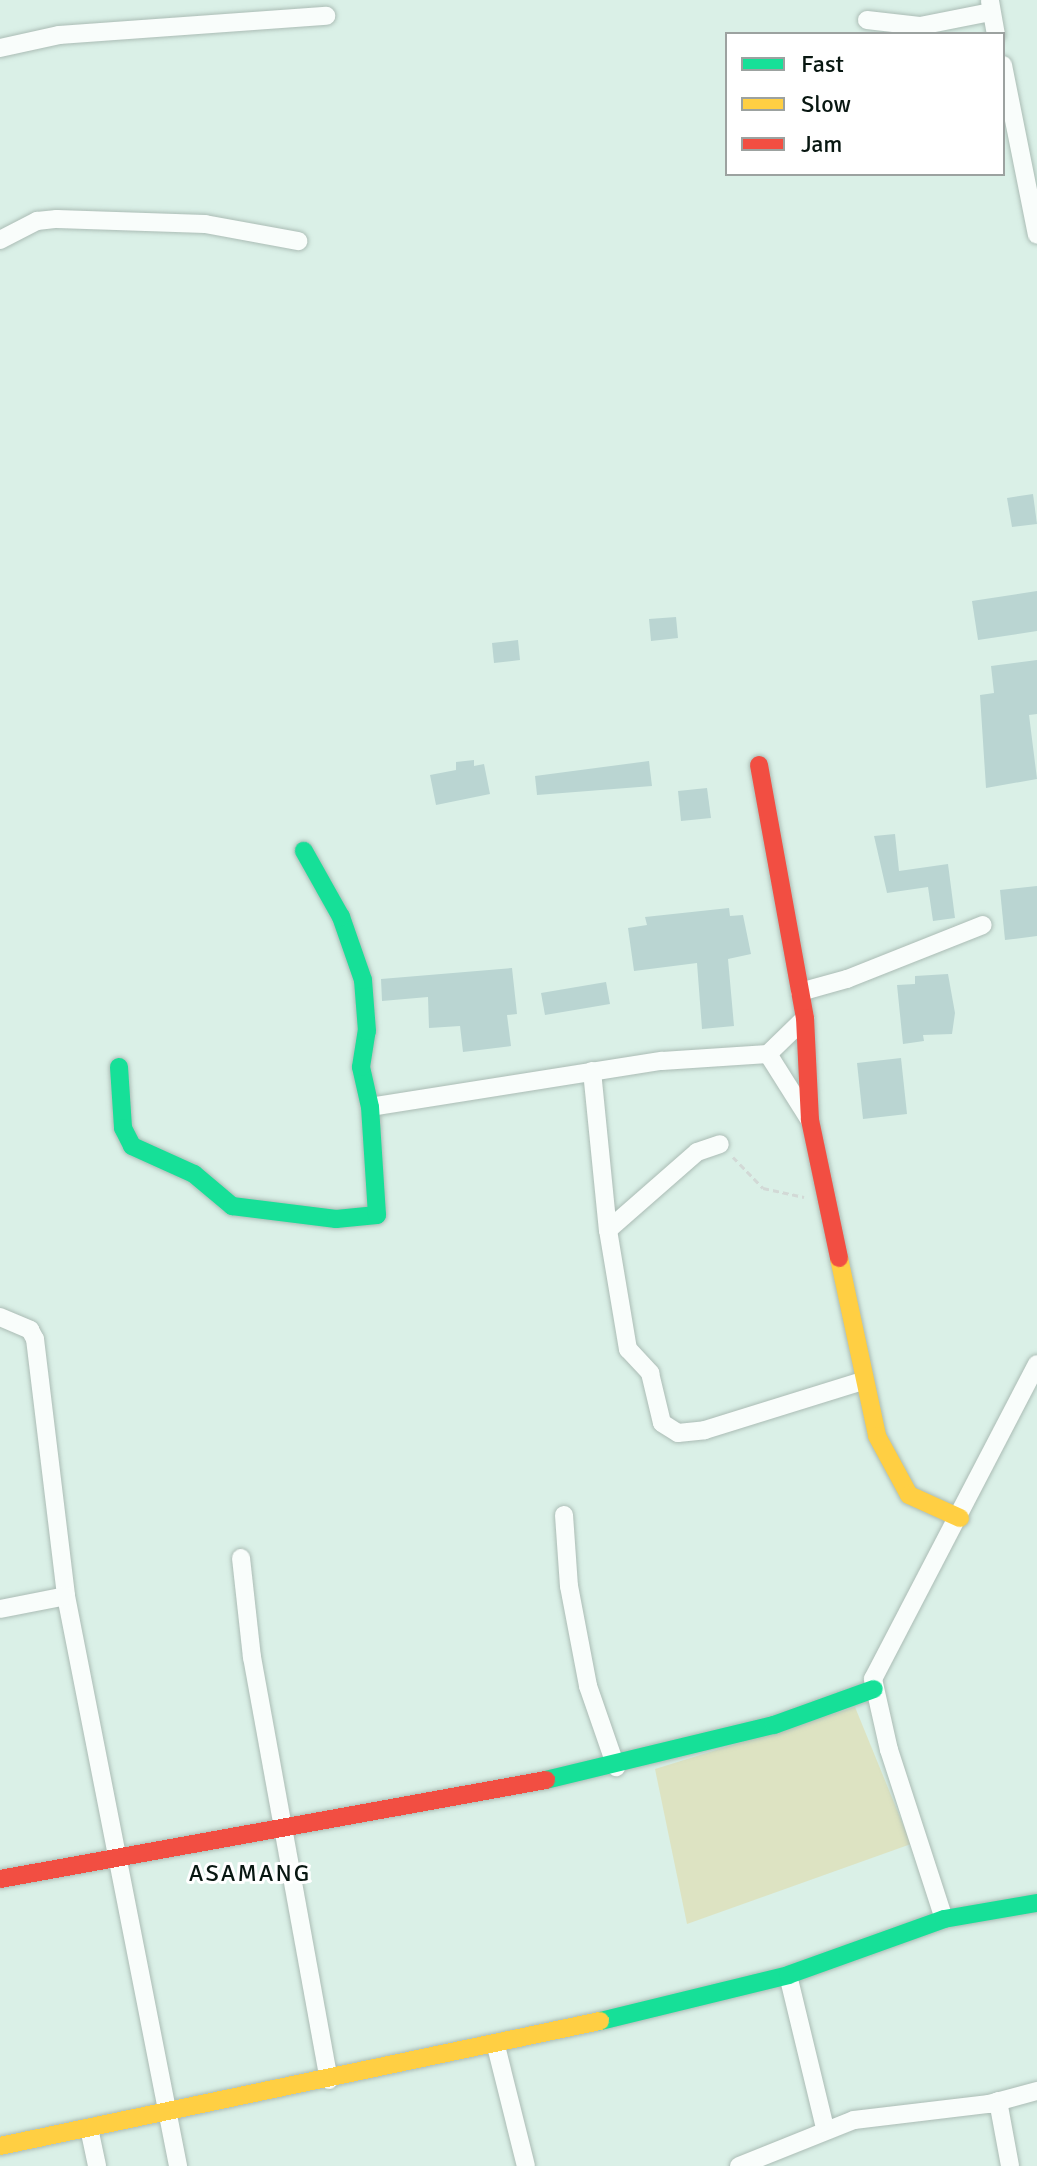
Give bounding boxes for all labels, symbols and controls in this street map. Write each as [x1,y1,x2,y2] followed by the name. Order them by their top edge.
[725,32,1005,176] legend
[801,49,844,79] text: Fast
[801,89,851,119] text: Slow
[801,129,842,159] text: Jam
[189,1860,311,1888] district label: ASAMANG

